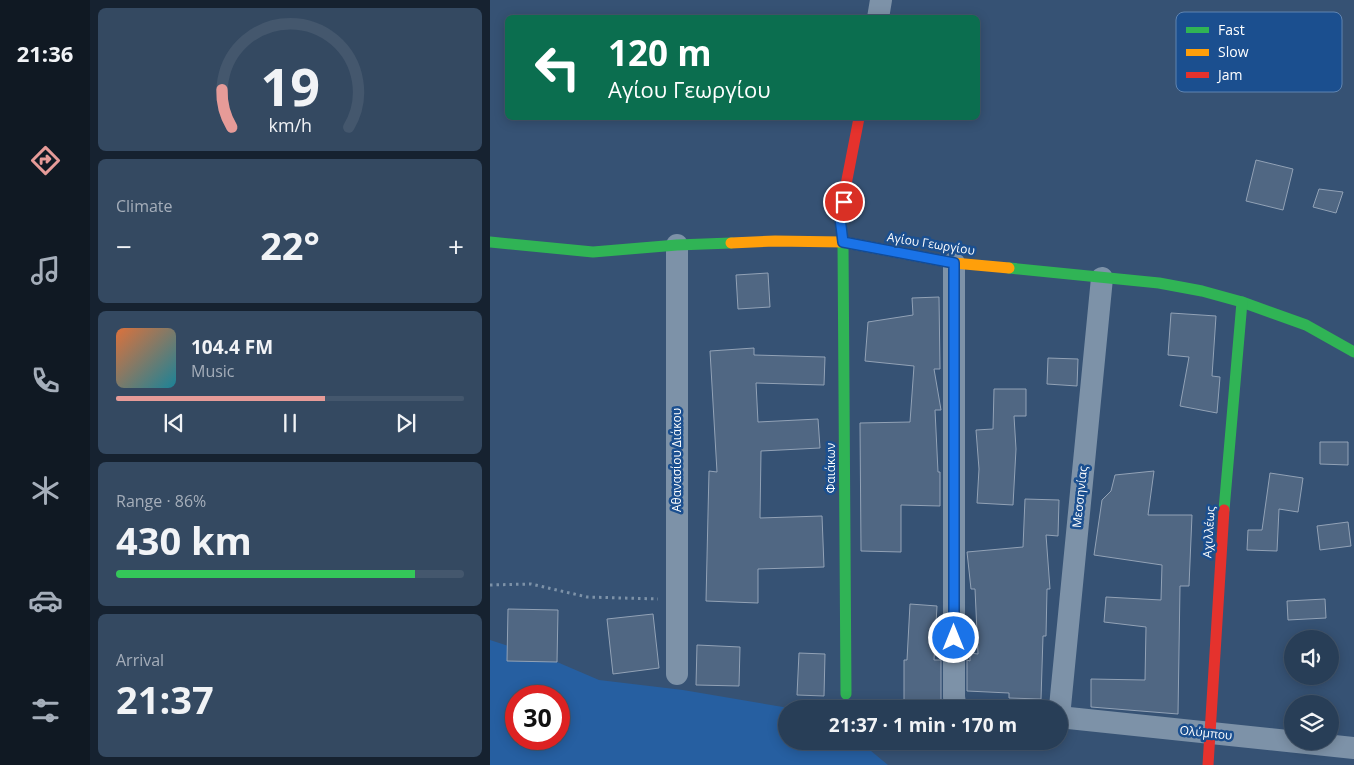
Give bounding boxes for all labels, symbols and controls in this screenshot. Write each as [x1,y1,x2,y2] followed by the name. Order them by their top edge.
[1176,12,1342,92] legend
[1218,20,1245,39] text: Fast
[608,29,712,76] text: 120 m
[525,35,590,100] icon: left
[17,38,73,68] text: 21:36
[1218,42,1249,61] text: Slow
[260,50,320,121] text: 19
[1216,65,1243,84] text: Jam
[608,74,771,104] text: Αγίου Γεωργίου
[268,113,312,137] text: km/h
[28,143,63,178] icon: directions
[823,181,865,223] pin
[830,188,858,216] icon: arrive
[116,195,173,217] text: Climate
[260,219,320,271] text: 22°
[116,227,132,265] text: −
[448,227,464,265] text: +
[886,228,976,259] street label: Αγίου Γεωργίου
[28,253,63,288] icon: music
[191,334,273,360] text: 104.4 FM
[191,360,235,382] text: Music
[28,363,63,398] icon: phone
[668,408,685,512] street label: Αθανασίου Διάκου
[160,409,188,437] icon: previous
[276,409,304,437] icon: pause
[392,409,420,437] icon: next
[822,443,839,493] street label: Φαιάκων
[1068,465,1091,529] street label: Μεσσηνίας
[28,473,63,508] icon: climate
[116,490,206,512] text: Range · 86%
[1198,505,1219,558] street label: Αχιλλέως
[116,514,252,566] text: 430 km
[28,583,63,618] icon: car
[927,611,979,663] position arrow
[1284,630,1339,750] map controls
[1284,630,1339,685] button: sound
[116,649,164,671] text: Arrival
[116,673,214,725] text: 21:37
[505,685,570,750] speed limit sign: 30
[28,693,63,728] icon: filters
[1284,695,1339,750] button: layers
[829,712,1017,738] text: 21:37 · 1 min · 170 m
[1179,721,1233,744] street label: Ολύμπου

